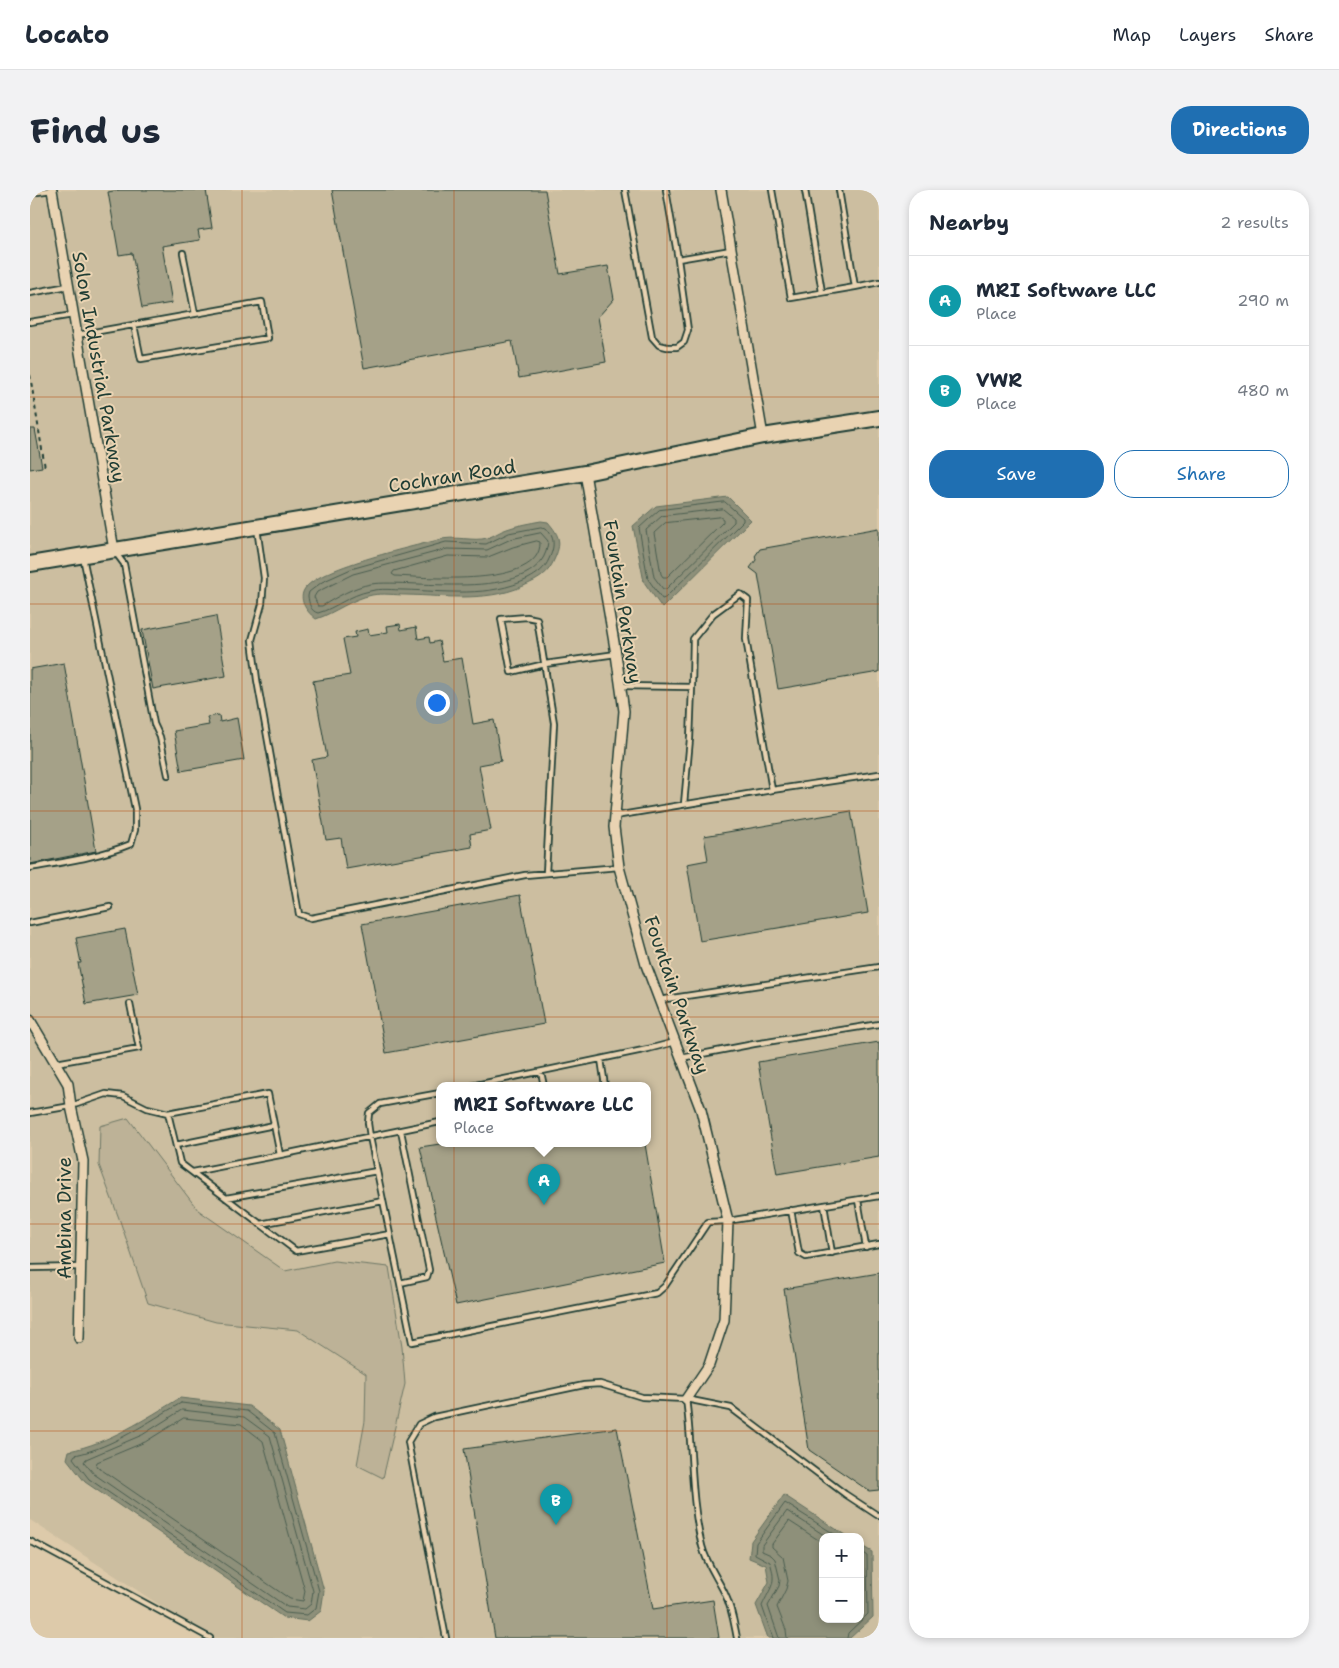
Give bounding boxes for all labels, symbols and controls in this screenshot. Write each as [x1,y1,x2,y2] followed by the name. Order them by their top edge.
[25,19,109,51] text: Locato
[1113,23,1151,47] text: Map
[1179,23,1236,47] text: Layers
[1264,23,1314,47] text: Share
[1171,106,1309,154] button: Directions
[30,107,161,154] text: Find us
[929,209,1009,237] text: Nearby
[1220,212,1289,233] text: 2 results
[66,249,132,485] street label: Solon Industrial Parkway
[976,278,1156,303] text: MRI Software LLC
[939,290,951,311] text: A
[1237,290,1289,311] text: 290 m
[976,303,1017,324] text: Place
[976,368,1022,393] text: VWR
[940,380,950,401] text: B
[1237,380,1289,401] text: 480 m
[976,393,1017,414] text: Place
[929,450,1104,498] button: Save
[1114,450,1289,498] button: Share
[386,454,518,498] street label: Cochran Road
[598,518,648,686] street label: Fountain Parkway
[424,690,450,716] your location
[638,913,716,1077] street label: Fountain Parkway
[436,1082,651,1147] popup
[453,1092,634,1117] text: MRI Software LLC
[453,1117,494,1138] text: Place
[52,1157,77,1279] street label: Ambina Drive
[528,1164,560,1205] pin: A
[540,1484,572,1525] pin: B
[819,1533,864,1623] map controls
[819,1533,864,1578] button: +
[819,1578,864,1623] button: −

